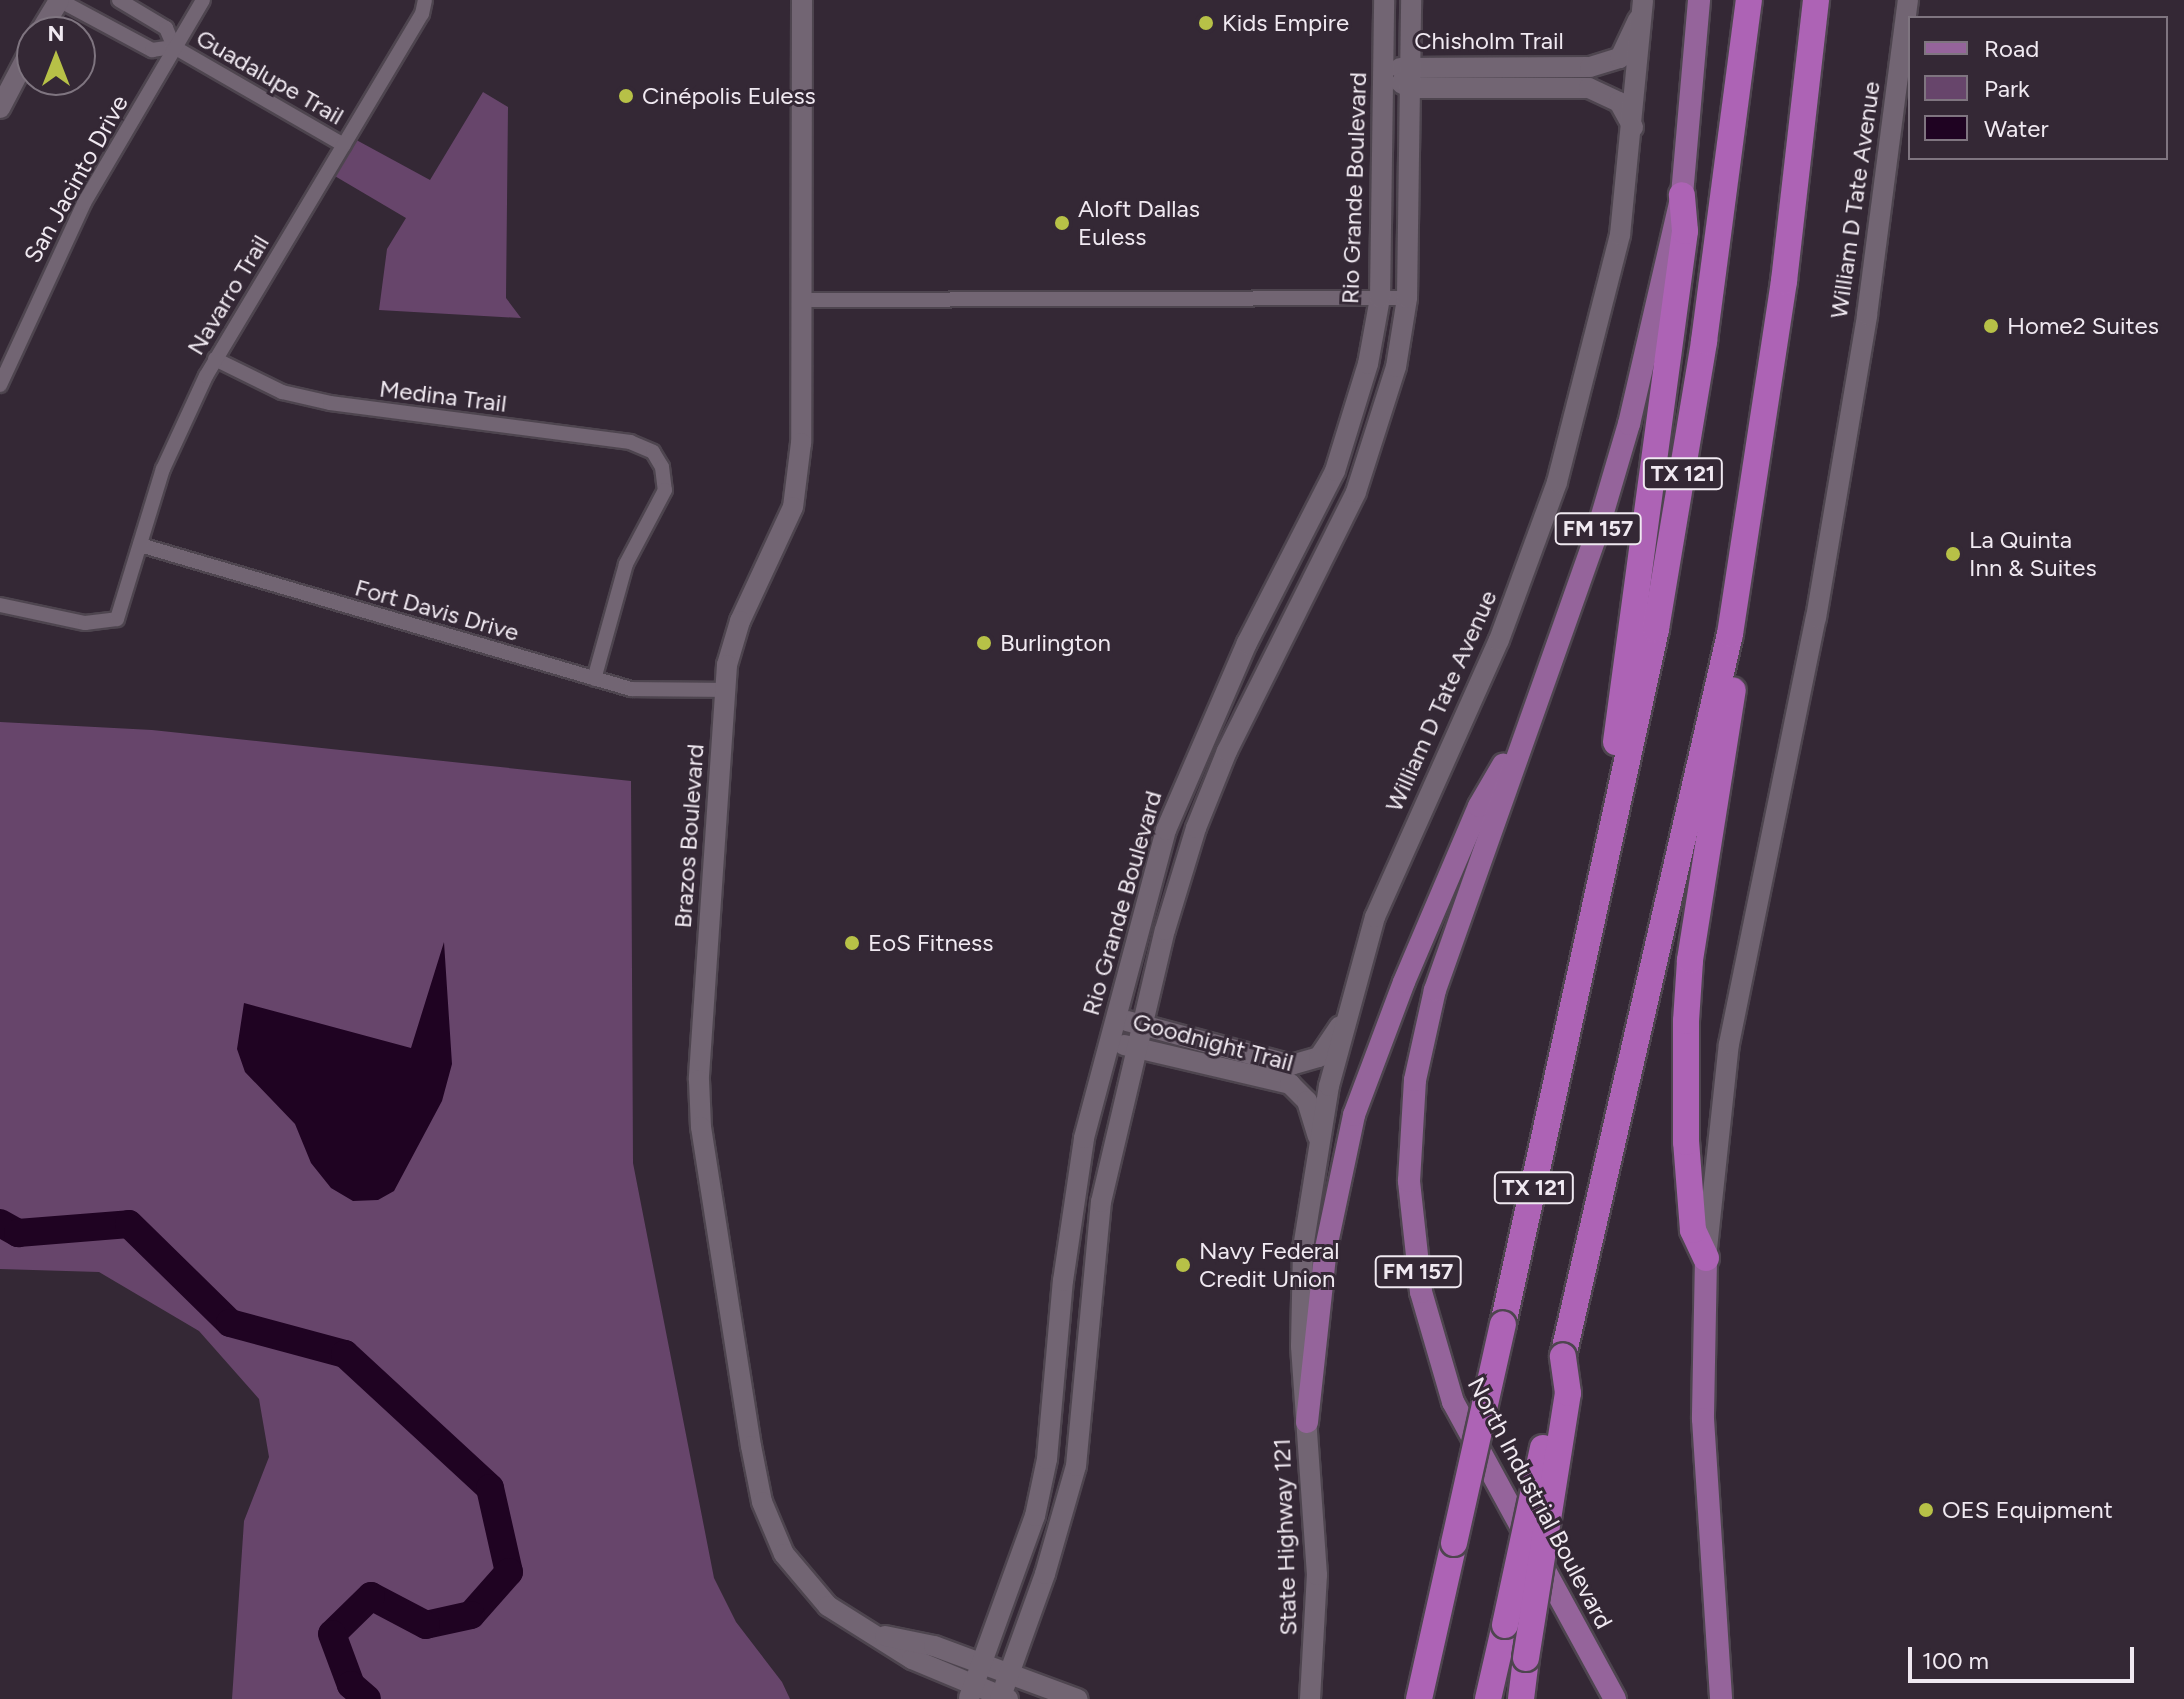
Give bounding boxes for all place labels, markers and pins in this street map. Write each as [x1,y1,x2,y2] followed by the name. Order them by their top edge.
[1222,9,1349,37] place label: Kids Empire
[1197,14,1215,32] marker: Kids Empire
[642,82,816,110] place label: Cinépolis Euless
[617,87,635,105] marker: Cinépolis Euless
[1078,195,1200,251] place label: Aloft Dallas Euless
[1053,214,1071,232] marker: Aloft Dallas Euless
[2007,312,2159,340] place label: Home2 Suites
[1982,317,2000,335] marker: Home2 Suites
[1969,526,2097,582] place label: La Quinta Inn & Suites
[1944,545,1962,563] marker: La Quinta Inn & Suites
[1000,629,1111,657] place label: Burlington
[975,634,993,652] marker: Burlington
[868,929,993,957] place label: EoS Fitness
[843,934,861,952] marker: EoS Fitness
[1199,1237,1339,1293] place label: Navy Federal Credit Union
[1174,1256,1192,1274] marker: Navy Federal Credit Union
[1942,1496,2113,1524] place label: OES Equipment
[1917,1501,1935,1519] marker: OES Equipment

